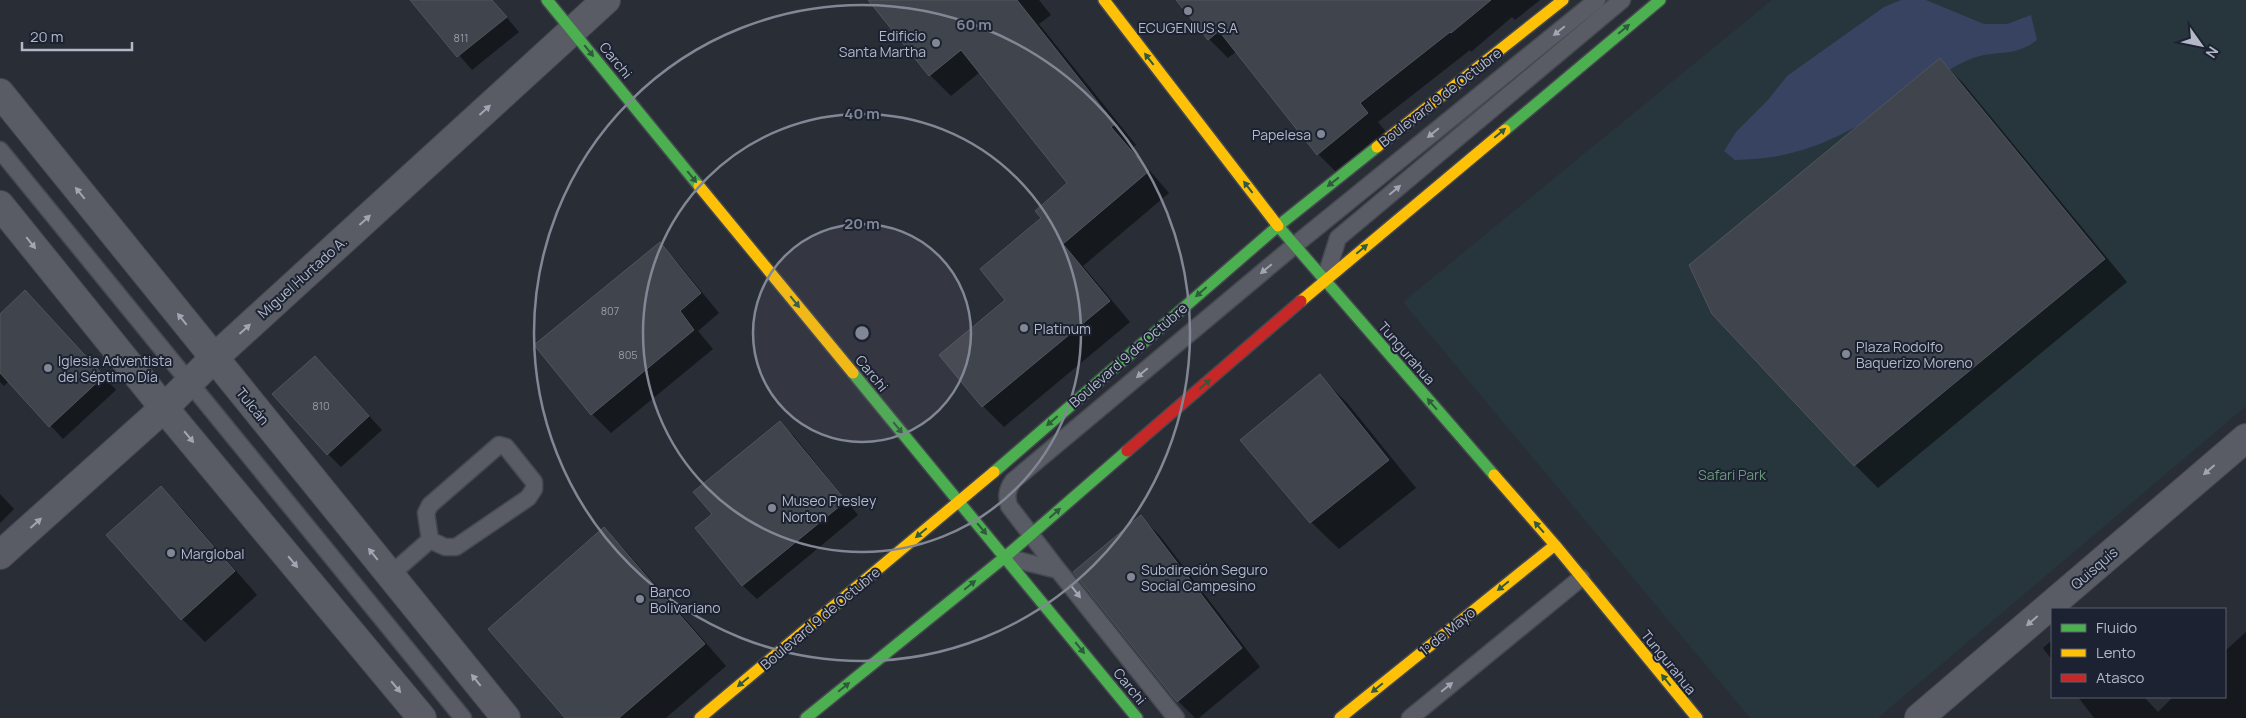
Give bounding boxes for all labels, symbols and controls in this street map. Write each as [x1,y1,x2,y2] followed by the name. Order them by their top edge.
[1182,5,1194,17] marker: ECUGENIUS S.A
[956,14,992,35] text: 60 m
[1138,18,1238,37] place label: ECUGENIUS S.A
[22,20,132,52] scale bar
[2176,20,2226,70] north arrow
[1617,23,1630,34] one-way arrow
[1553,25,1566,36] one-way arrow
[30,26,63,47] text: 20 m
[839,26,926,61] place label: Edificio Santa Martha
[454,30,468,45] house number: 811
[930,37,942,49] marker: Edificio Santa Martha
[595,38,637,82] street label: Carchi
[1375,43,1505,151] street label: Boulevard 9 de Octubre
[2202,43,2223,62] text: N
[584,44,595,57] one-way arrow
[1143,53,1154,66] one-way arrow
[844,103,880,124] text: 40 m
[479,104,491,116] one-way arrow
[1252,125,1311,144] place label: Papelesa
[1315,128,1327,140] marker: Papelesa
[1427,128,1440,139] one-way arrow
[1493,128,1506,139] one-way arrow
[687,170,698,183] one-way arrow
[1327,177,1340,188] one-way arrow
[1243,180,1253,194] one-way arrow
[1388,185,1401,196] one-way arrow
[75,187,86,200] one-way arrow
[844,213,880,234] text: 20 m
[359,214,372,225] one-way arrow
[253,232,351,322] street label: Miguel Hurtado A.
[25,237,36,250] one-way arrow
[1355,244,1368,255] one-way arrow
[1261,263,1273,275] one-way arrow
[1196,286,1208,298] one-way arrow
[790,296,801,309] one-way arrow
[1065,298,1191,412] street label: Boulevard 9 de Octubre
[601,303,619,318] house number: 807
[177,313,188,326] one-way arrow
[1374,317,1440,389] street label: Tungurahua
[1034,319,1091,338] place label: Platinum
[1018,322,1030,334] marker: Platinum
[239,323,251,335] one-way arrow
[853,324,871,342] centre of rings
[1856,337,1973,372] place label: Plaza Rodolfo Baquerizo Moreno
[618,347,638,362] house number: 805
[1840,348,1852,360] marker: Plaza Rodolfo Baquerizo Moreno
[58,351,172,386] place label: Iglesia Adventista del Séptimo Día
[851,351,893,395] street label: Carchi
[42,362,54,374] marker: Iglesia Adventista del Séptimo Día
[1135,368,1148,379] one-way arrow
[1198,379,1211,390] one-way arrow
[232,383,274,429] street label: Tulcán
[312,398,330,413] house number: 810
[1427,398,1438,411] one-way arrow
[1046,415,1058,426] one-way arrow
[893,421,904,434] one-way arrow
[183,431,194,443] one-way arrow
[2203,464,2215,475] one-way arrow
[1698,465,1767,484] park label: Safari Park
[782,491,877,526] place label: Museo Presley Norton
[766,502,778,514] marker: Museo Presley Norton
[1048,508,1061,519] one-way arrow
[30,517,42,529] one-way arrow
[1533,521,1545,533] one-way arrow
[976,523,987,536] one-way arrow
[915,528,928,539] one-way arrow
[2067,542,2121,594] street label: Quisquís
[181,544,244,563] place label: Marglobal
[165,547,177,559] marker: Marglobal
[368,548,379,561] one-way arrow
[287,555,298,568] one-way arrow
[1141,560,1268,595] place label: Subdireción Seguro Social Campesino
[756,562,884,674] street label: Boulevard 9 de Octubre
[1125,571,1137,583] marker: Subdireción Seguro Social Campesino
[963,579,976,590] one-way arrow
[1497,581,1510,592] one-way arrow
[650,582,721,617] place label: Banco Bolivariano
[1071,585,1082,598] one-way arrow
[634,593,646,605] marker: Banco Bolivariano
[1415,603,1479,659] street label: 1º de Mayo
[2051,608,2226,698] legend
[2027,615,2039,627] one-way arrow
[2096,617,2137,638] text: Fluido
[1637,626,1701,698] street label: Tungurahua
[1074,642,1085,655] one-way arrow
[2096,642,2136,663] text: Lento
[1109,664,1151,708] street label: Carchi
[2096,667,2144,688] text: Atasco
[470,674,481,687] one-way arrow
[1660,674,1671,687] one-way arrow
[737,677,750,688] one-way arrow
[391,680,402,693] one-way arrow
[1441,681,1453,693] one-way arrow
[837,682,850,693] one-way arrow
[1370,683,1383,694] one-way arrow

